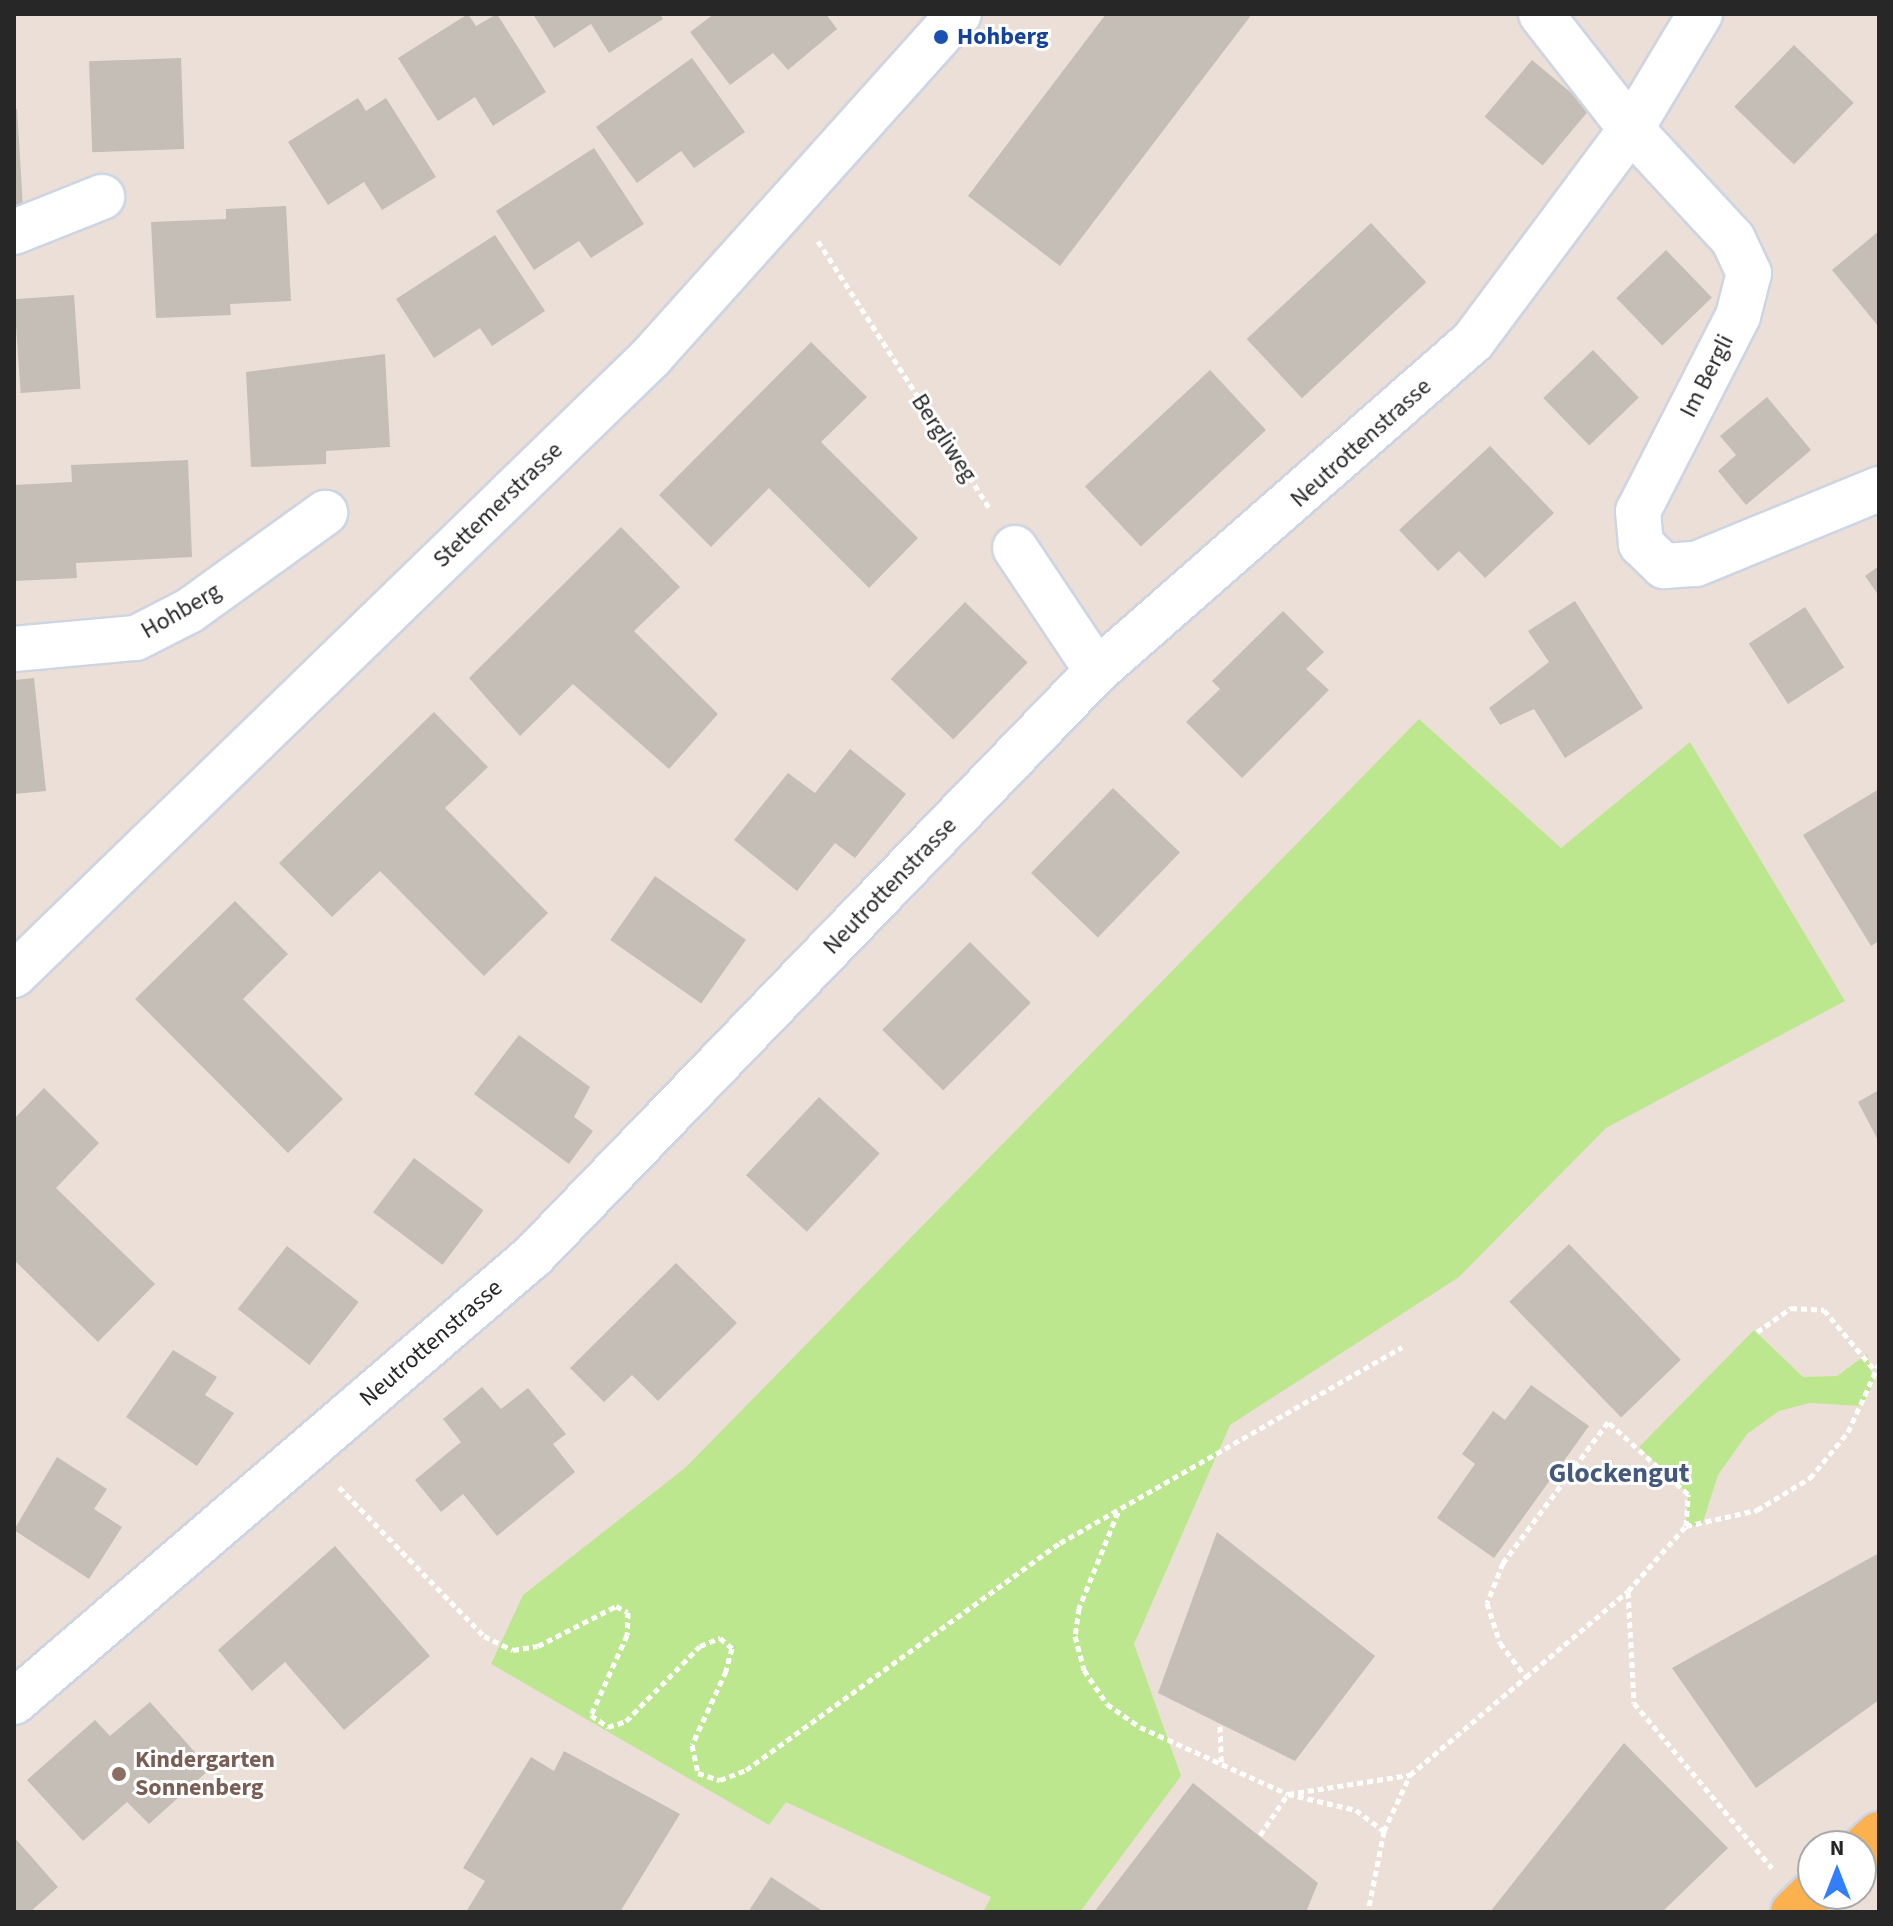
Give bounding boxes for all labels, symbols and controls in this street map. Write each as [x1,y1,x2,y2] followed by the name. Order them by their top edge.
[957,23,1049,51] place label: Hohberg
[932,28,950,46] marker: Hohberg
[1674,330,1740,422] street label: Im Bergli
[1285,372,1437,514] street label: Neutrottenstrasse
[905,389,983,487] street label: Bergliweg
[427,436,569,574] street label: Stettemerstrasse
[136,577,226,645] street label: Hohberg
[817,812,963,960] street label: Neutrottenstrasse
[354,1273,508,1413] street label: Neutrottenstrasse
[1548,1456,1690,1490] district label: Glockengut
[135,1746,275,1802] place label: Kindergarten Sonnenberg
[110,1765,128,1783] marker: Kindergarten Sonnenberg
[1797,1830,1877,1910] north arrow
[1830,1832,1844,1864] text: N

